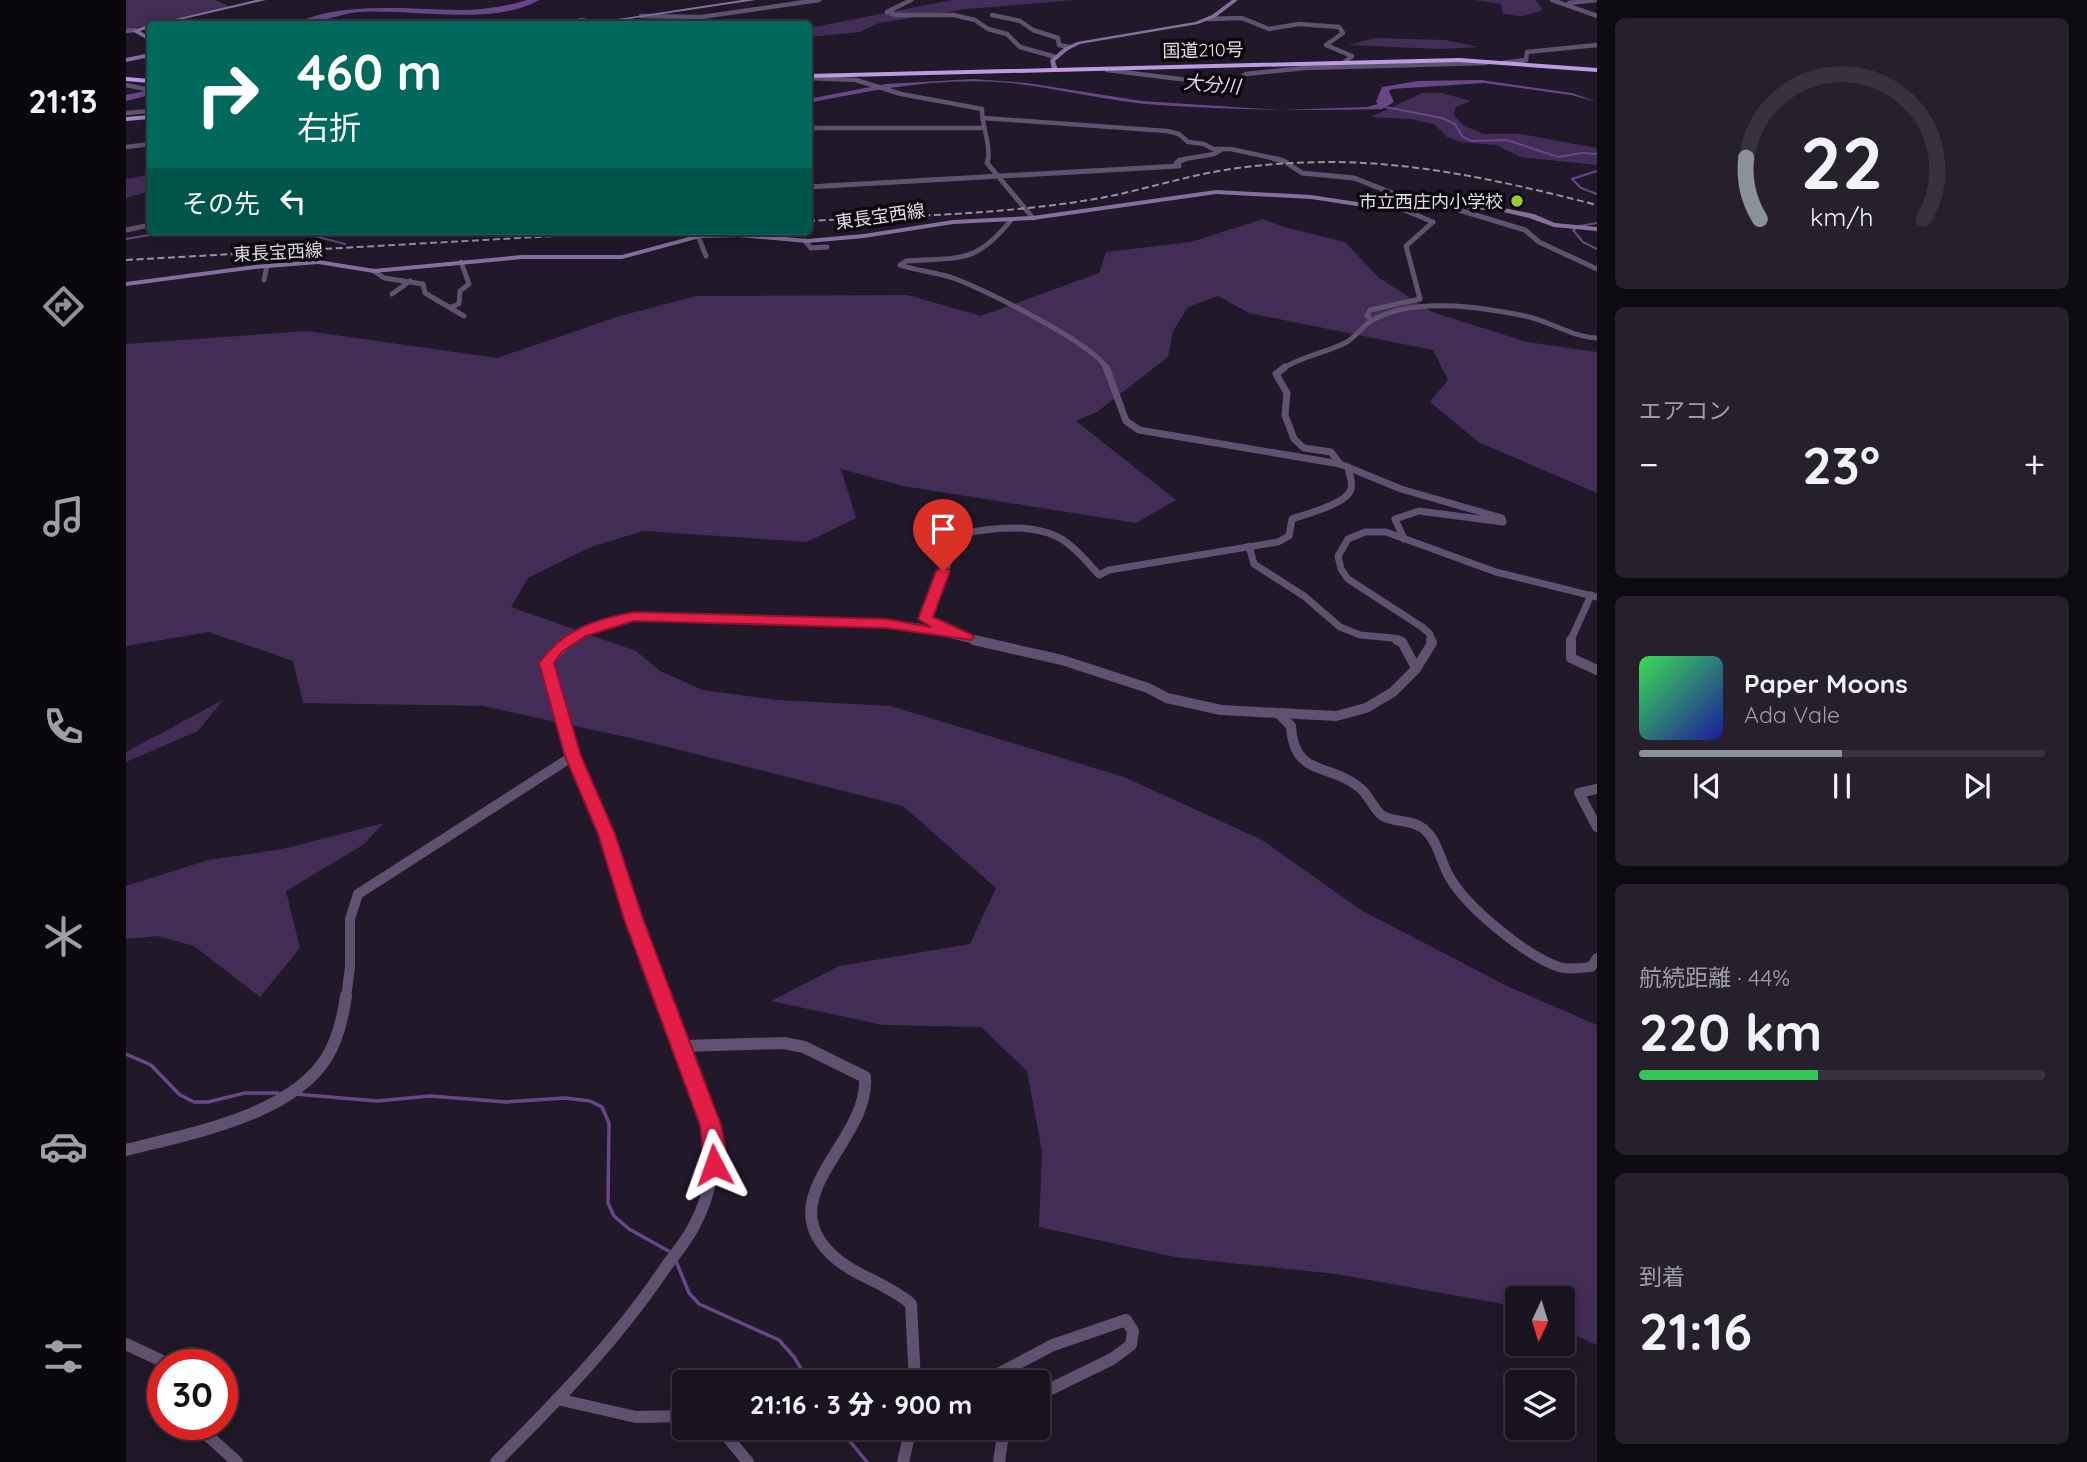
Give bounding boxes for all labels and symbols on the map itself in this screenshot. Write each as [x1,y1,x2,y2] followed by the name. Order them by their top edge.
[1162,38,1244,62] street label: 国道210号
[1183,70,1243,99] water label: 大分川
[1359,190,1503,213] place label: 市立西庄内小学校
[1509,193,1525,209] marker: 市立西庄内小学校
[834,198,926,234] street label: 東長宝西線
[232,238,324,266] street label: 東長宝西線
[913,499,973,571] pin
[677,1128,751,1202] position arrow
[1505,1286,1575,1356] north arrow
[147,1349,238,1440] speed limit sign: 30

